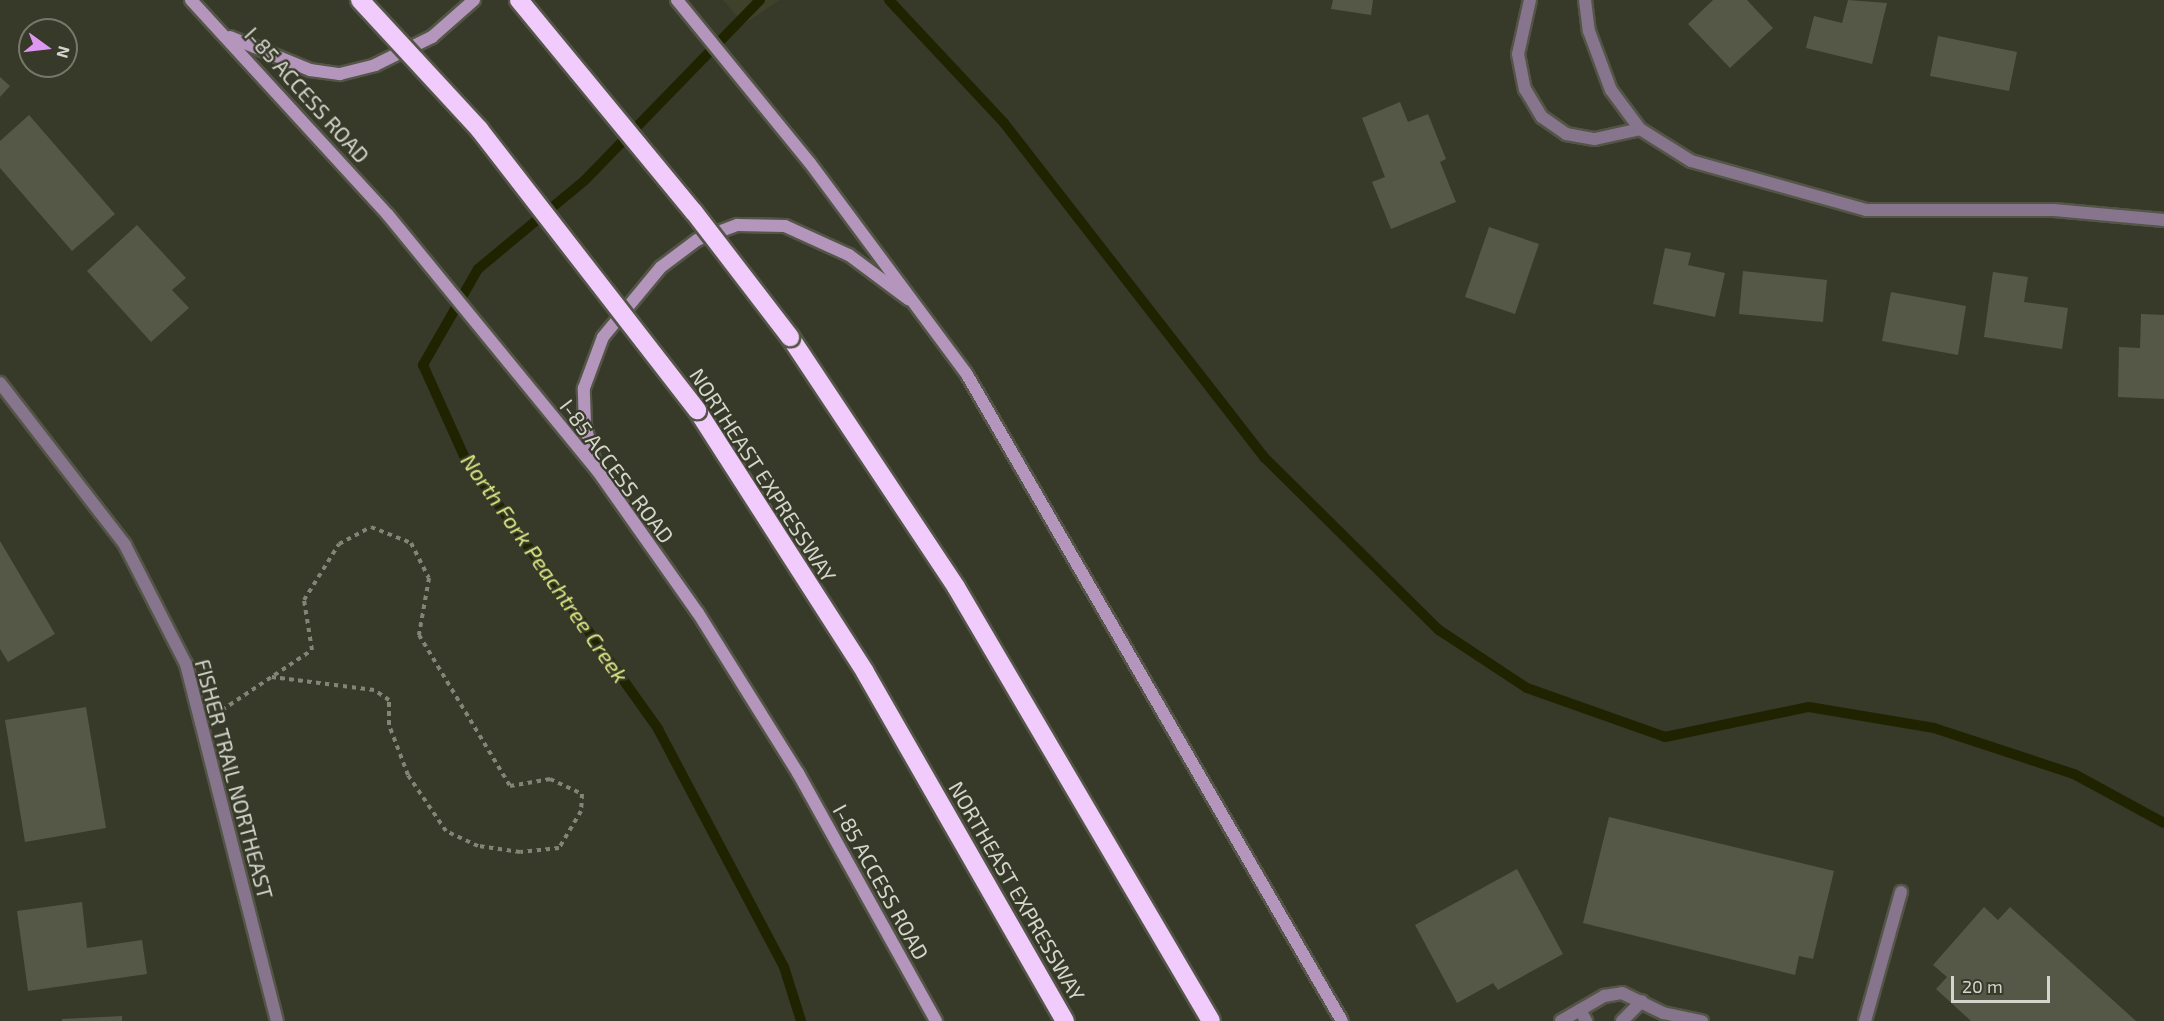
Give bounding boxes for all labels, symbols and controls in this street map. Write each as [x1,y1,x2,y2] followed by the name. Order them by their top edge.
[18,18,78,78] north arrow
[239,22,375,168] street label: I-85 ACCESS ROAD
[53,44,75,60] text: N
[684,363,842,587] street label: NORTHEAST EXPRESSWAY
[555,394,679,548] street label: I-85 ACCESS ROAD
[456,448,634,688] water label: North Fork Peachtree Creek
[190,656,278,902] street label: FISHER TRAIL NORTHEAST
[944,776,1090,1006] street label: NORTHEAST EXPRESSWAY
[828,800,934,964] street label: I-85 ACCESS ROAD
[1954,964,2053,1002] scale bar
[1962,975,2003,997] text: 20 m

